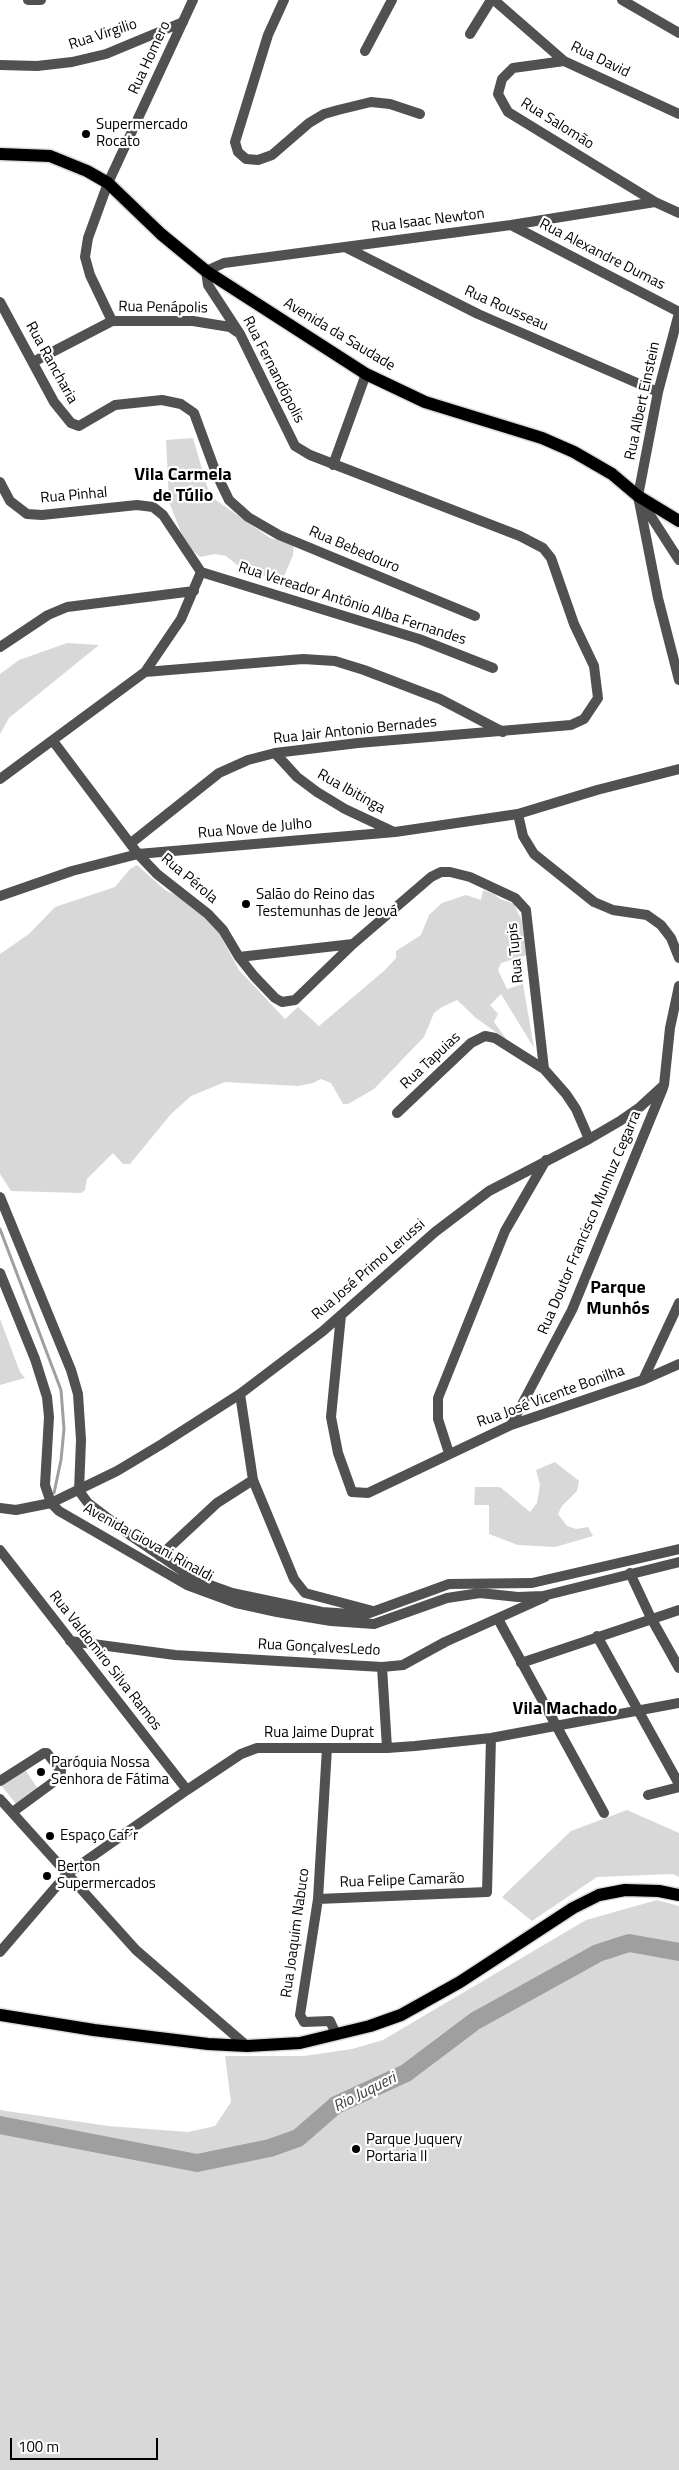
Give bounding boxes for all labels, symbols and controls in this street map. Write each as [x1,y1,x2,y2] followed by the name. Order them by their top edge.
[67,16,139,54] street label: Rua Virgilio
[125,18,175,98] street label: Rua Homero
[568,38,632,82] street label: Rua David
[517,94,597,154] street label: Rua Salomão
[96,116,188,151] place label: Supermercado Rocato
[80,128,92,140] marker: Supermercado Rocato
[370,205,486,237] street label: Rua Isaac Newton
[536,215,668,295] street label: Rua Alexandre Dumas
[461,282,551,336] street label: Rua Rousseau
[280,295,398,375] street label: Avenida da Saudade
[118,298,208,318] street label: Rua Penápolis
[238,314,308,426] street label: Rua Fernandópolis
[21,319,81,407] street label: Rua Rancharia
[622,340,664,462] street label: Rua Albert Einstein
[134,465,232,508] district label: Vila Carmela de Túlio
[40,484,108,508] street label: Rua Pinhal
[306,523,402,577] street label: Rua Bebedouro
[236,559,468,649] street label: Rua Vereador Antônio Alba Fernandes
[272,713,438,749] street label: Rua Jair Antonio Bernades
[314,766,388,818] street label: Rua Ibitinga
[197,815,313,843] street label: Rua Nove de Julho
[157,850,221,908] street label: Rua Pérola
[256,886,397,921] place label: Salão do Reino das Testemunhas de Jeová
[240,898,252,910] marker: Salão do Reino das Testemunhas de Jeová
[504,922,528,984] street label: Rua Tupis
[397,1029,465,1093] street label: Rua Tapuias
[535,1108,645,1338] street label: Rua Doutor Francisco Munhuz Cegarra
[309,1216,429,1324] street label: Rua José Primo Lerussi
[586,1278,650,1320] district label: Parque Munhós
[475,1362,627,1432] street label: Rua José Vicente Bonilha
[80,1500,216,1586] street label: Avenida Giovani Rinaldi
[45,1588,165,1734] street label: Rua Valdomiro Silva Ramos
[257,1636,381,1660] street label: Rua GonçalvesLedo
[513,1699,617,1721] district label: Vila Machado
[264,1724,374,1742] street label: Rua Jaime Duprat
[51,1754,169,1789] place label: Paróquia Nossa Senhora de Fátima
[35,1766,47,1778] marker: Paróquia Nossa Senhora de Fátima
[60,1827,138,1845] place label: Espaço Caf´r
[44,1830,56,1842] marker: Espaço Caf´r
[57,1858,156,1893] place label: Berton Supermercados
[278,1867,314,1999] street label: Rua Joaquim Nabuco
[41,1870,53,1882] marker: Berton Supermercados
[339,1870,465,1892] street label: Rua Felipe Camarão
[331,2069,399,2117] water label: Rio Juqueri
[366,2131,462,2166] place label: Parque Juquery Portaria II
[350,2143,362,2155] marker: Parque Juquery Portaria II
[12,2428,160,2460] scale bar
[18,2435,59,2458] text: 100 m

